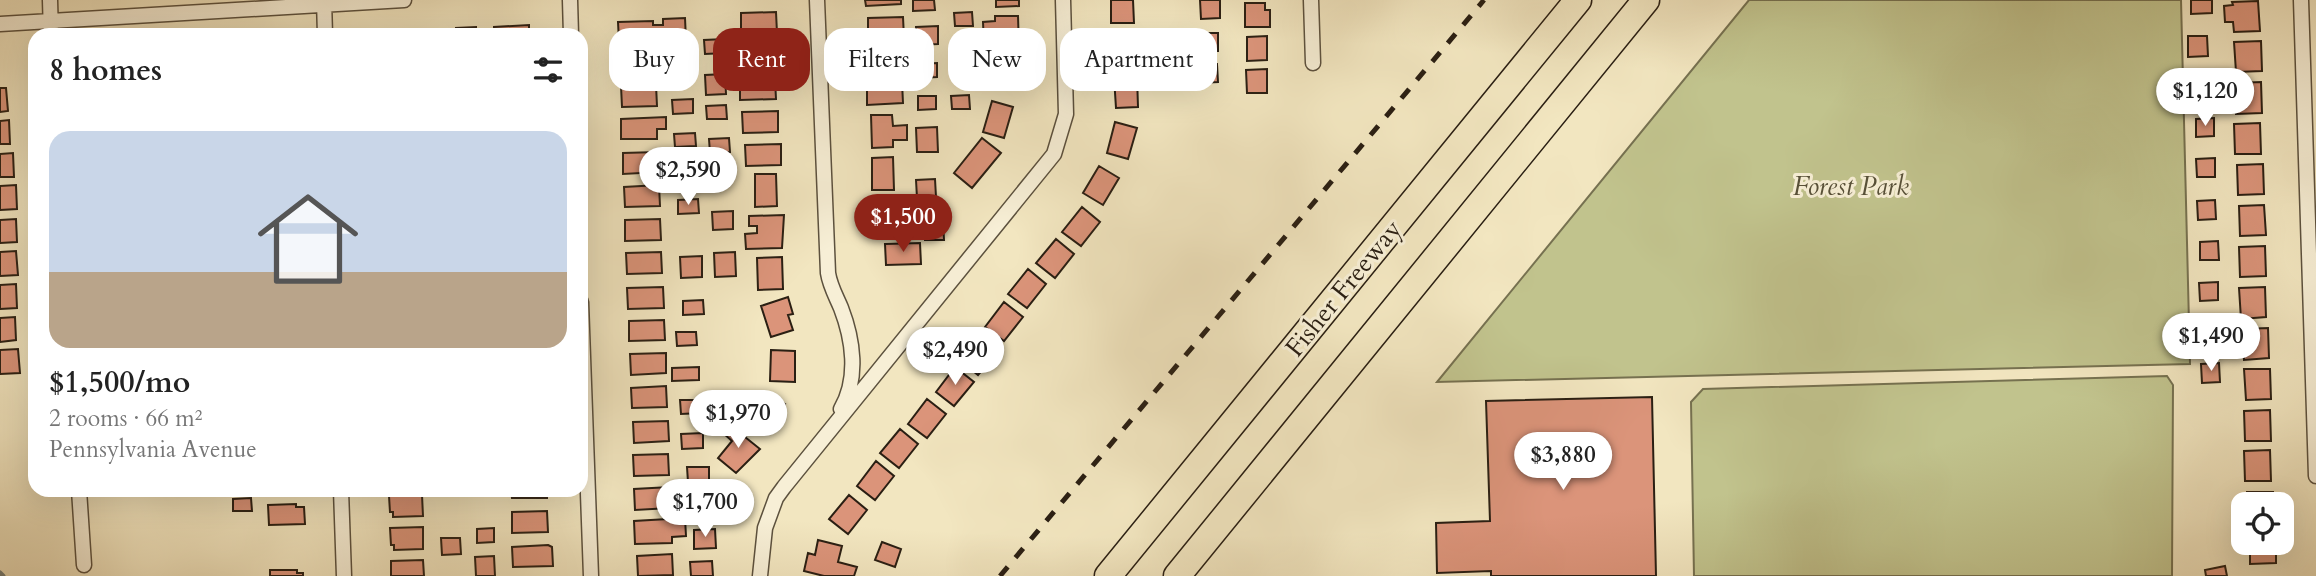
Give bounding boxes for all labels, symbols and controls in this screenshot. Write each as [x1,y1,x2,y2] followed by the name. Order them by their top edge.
[609,28,699,91] chip: Buy
[713,28,810,91] chip: Rent
[824,28,934,91] chip: Filters
[948,28,1046,91] chip: New
[1060,28,1217,91] chip: Apartment
[49,50,162,91] text: 8 homes
[529,51,567,89] icon: filters
[2148,68,2262,128] pin: $1,120
[2172,75,2238,106] text: $1,120
[631,148,745,207] pin: $2,590
[655,154,721,185] text: $2,590
[1793,169,1909,204] park label: Forest Park
[245,176,371,302] icon: home
[846,194,960,254] pin: $1,500
[870,201,936,232] text: $1,500
[1277,212,1410,364] street label: Fisher Freeway
[2154,314,2268,373] pin: $1,490
[2178,320,2244,351] text: $1,490
[898,328,1012,387] pin: $2,490
[922,334,988,365] text: $2,490
[49,362,190,403] text: $1,500/mo
[681,391,795,450] pin: $1,970
[705,397,771,428] text: $1,970
[49,403,202,434] text: 2 rooms · 66 m²
[1506,433,1620,492] pin: $3,880
[49,434,257,465] text: Pennsylvania Avenue
[1530,439,1596,470] text: $3,880
[648,480,762,539] pin: $1,700
[672,486,738,517] text: $1,700
[2231,492,2294,555] map controls
[2231,492,2294,555] button: locate

